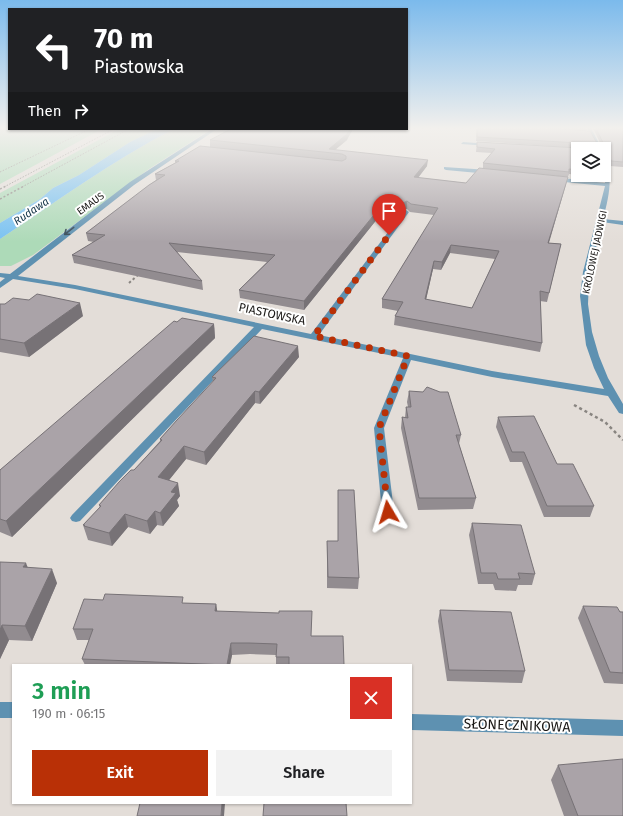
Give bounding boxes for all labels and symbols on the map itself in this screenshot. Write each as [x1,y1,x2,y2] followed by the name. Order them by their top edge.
[75,190,107,218] street label: EMAUS
[372,194,406,235] pin
[11,195,51,228] water label: Rudawa
[578,209,610,295] street label: KRÓLOWEJ JADWIGI
[63,227,74,236] one-way arrow
[237,300,307,328] street label: PIASTOWSKA
[367,491,409,533] position arrow
[463,715,571,736] street label: SŁONECZNIKOWA

